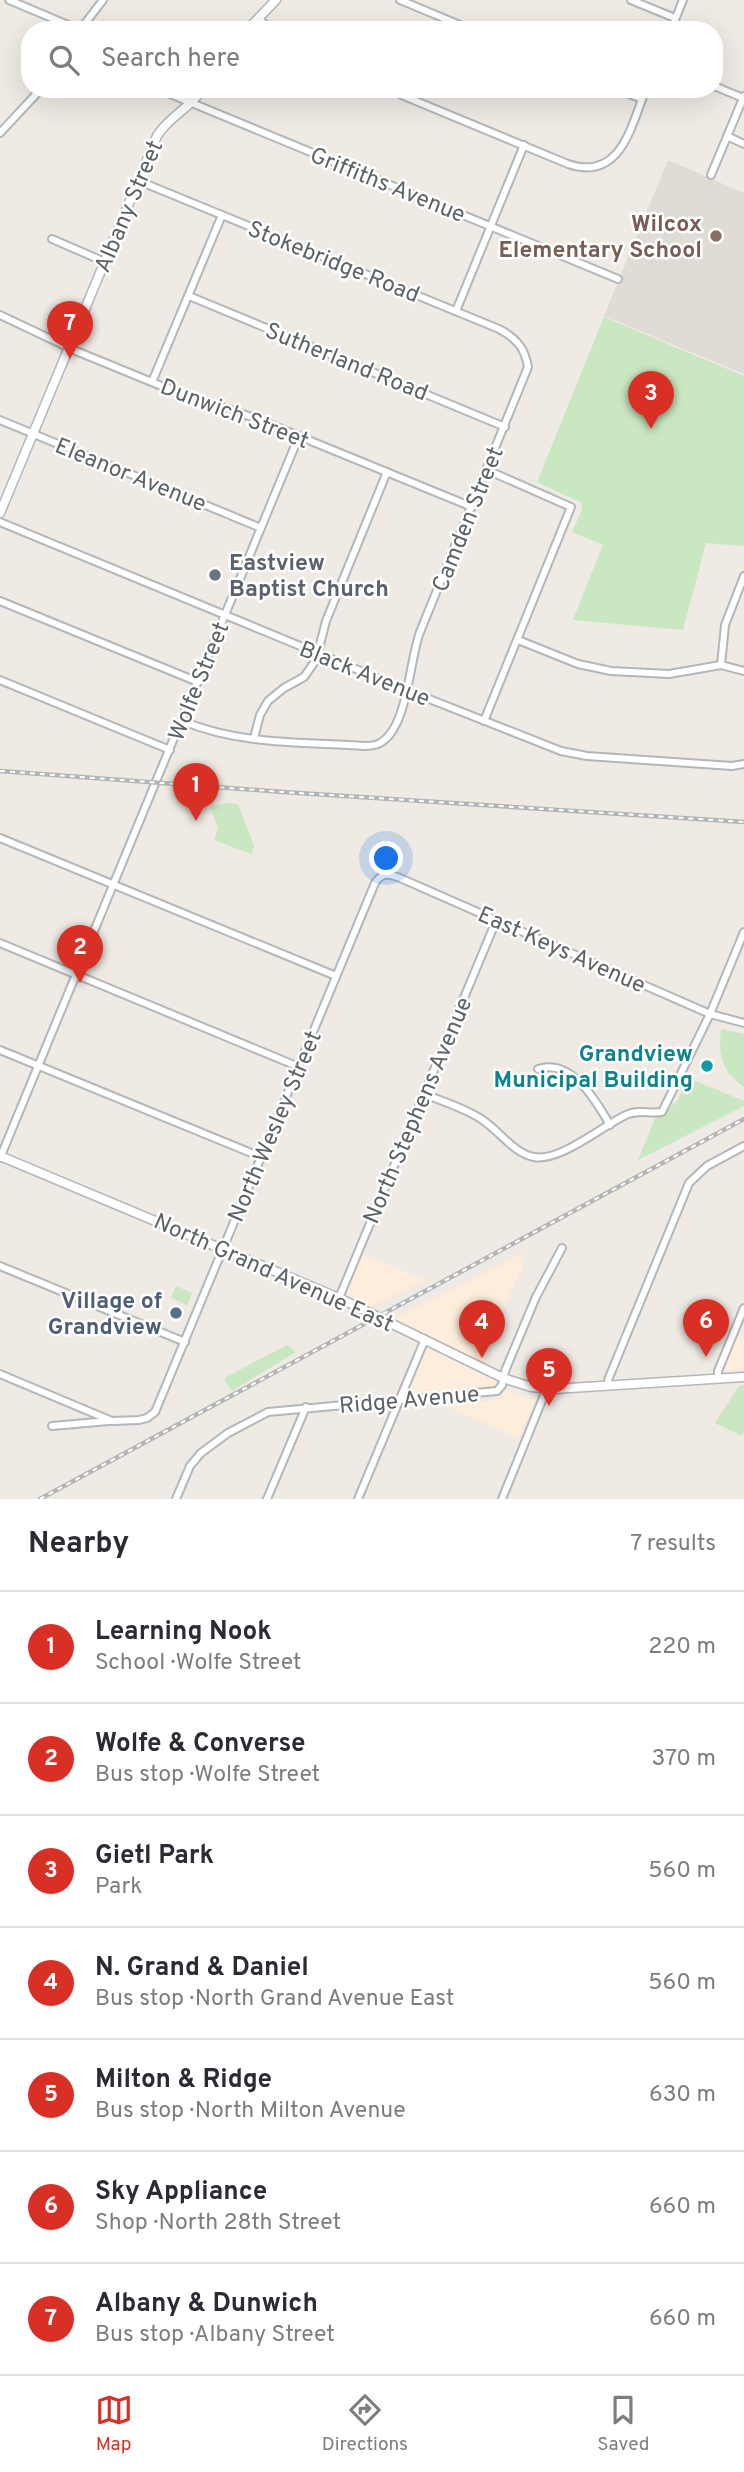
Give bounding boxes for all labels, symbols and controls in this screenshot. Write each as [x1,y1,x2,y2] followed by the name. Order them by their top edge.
[21,21,723,98] search box
[45,41,83,79] icon: search
[101,43,240,76] text: Search here
[89,136,171,278] street label: Albany Street
[305,142,469,231] street label: Griffiths Avenue
[498,211,702,266] place label: Wilcox Elementary School
[243,216,423,311] street label: Stokebridge Road
[708,228,724,244] marker: Wilcox Elementary School
[47,301,93,359] pin: 7
[260,317,432,409] street label: Sutherland Road
[628,371,674,429] pin: 3
[156,374,313,457] street label: Dunwich Street
[50,433,210,520] street label: Eleanor Avenue
[427,443,512,597] street label: Camden Street
[229,550,389,605] place label: Eastview Baptist Church
[207,567,223,583] marker: Eastview Baptist Church
[163,618,237,746] street label: Wolfe Street
[294,636,434,715] street label: Black Avenue
[173,763,219,821] pin: 1
[369,841,403,875] your location
[472,901,649,1001] street label: East Keys Avenue
[57,925,103,983] pin: 2
[358,993,480,1229] street label: North Stephens Avenue
[223,1027,330,1227] street label: North Wesley Street
[494,1041,693,1096] place label: Grandview Municipal Building
[699,1058,715,1074] marker: Grandview Municipal Building
[148,1208,397,1340] street label: North Grand Avenue East
[48,1288,162,1343] place label: Village of Grandview
[683,1299,729,1357] pin: 6
[459,1300,505,1358] pin: 4
[168,1305,184,1321] marker: Village of Grandview
[526,1348,572,1406] pin: 5
[338,1381,481,1422] street label: Ridge Avenue
[28,1526,129,1563] text: Nearby
[630,1530,716,1559] text: 7 results
[95,1616,272,1649] text: Learning Nook
[46,1633,56,1662] text: 1
[648,1633,716,1662] text: 220 m
[95,1649,301,1678] text: School · Wolfe Street
[95,1728,306,1761] text: Wolfe & Converse
[44,1745,58,1774] text: 2
[651,1745,716,1774] text: 370 m
[95,1761,320,1790] text: Bus stop · Wolfe Street
[95,1840,214,1873] text: Gietl Park
[44,1857,58,1886] text: 3
[648,1857,716,1886] text: 560 m
[95,1873,142,1902] text: Park
[95,1952,309,1985] text: N. Grand & Daniel
[44,1969,58,1998] text: 4
[648,1969,716,1998] text: 560 m
[95,1985,454,2014] text: Bus stop · North Grand Avenue East
[95,2064,272,2097] text: Milton & Ridge
[44,2081,58,2110] text: 5
[649,2081,716,2110] text: 630 m
[95,2097,406,2126] text: Bus stop · North Milton Avenue
[95,2176,267,2209] text: Sky Appliance
[44,2193,58,2222] text: 6
[649,2193,716,2222] text: 660 m
[95,2209,341,2238] text: Shop · North 28th Street
[95,2288,318,2321] text: Albany & Dunwich
[45,2305,57,2334] text: 7
[649,2305,716,2334] text: 660 m
[95,2321,335,2350] text: Bus stop · Albany Street
[95,2391,133,2457] tab: Map
[322,2391,408,2457] tab: Directions
[597,2391,649,2457] tab: Saved

